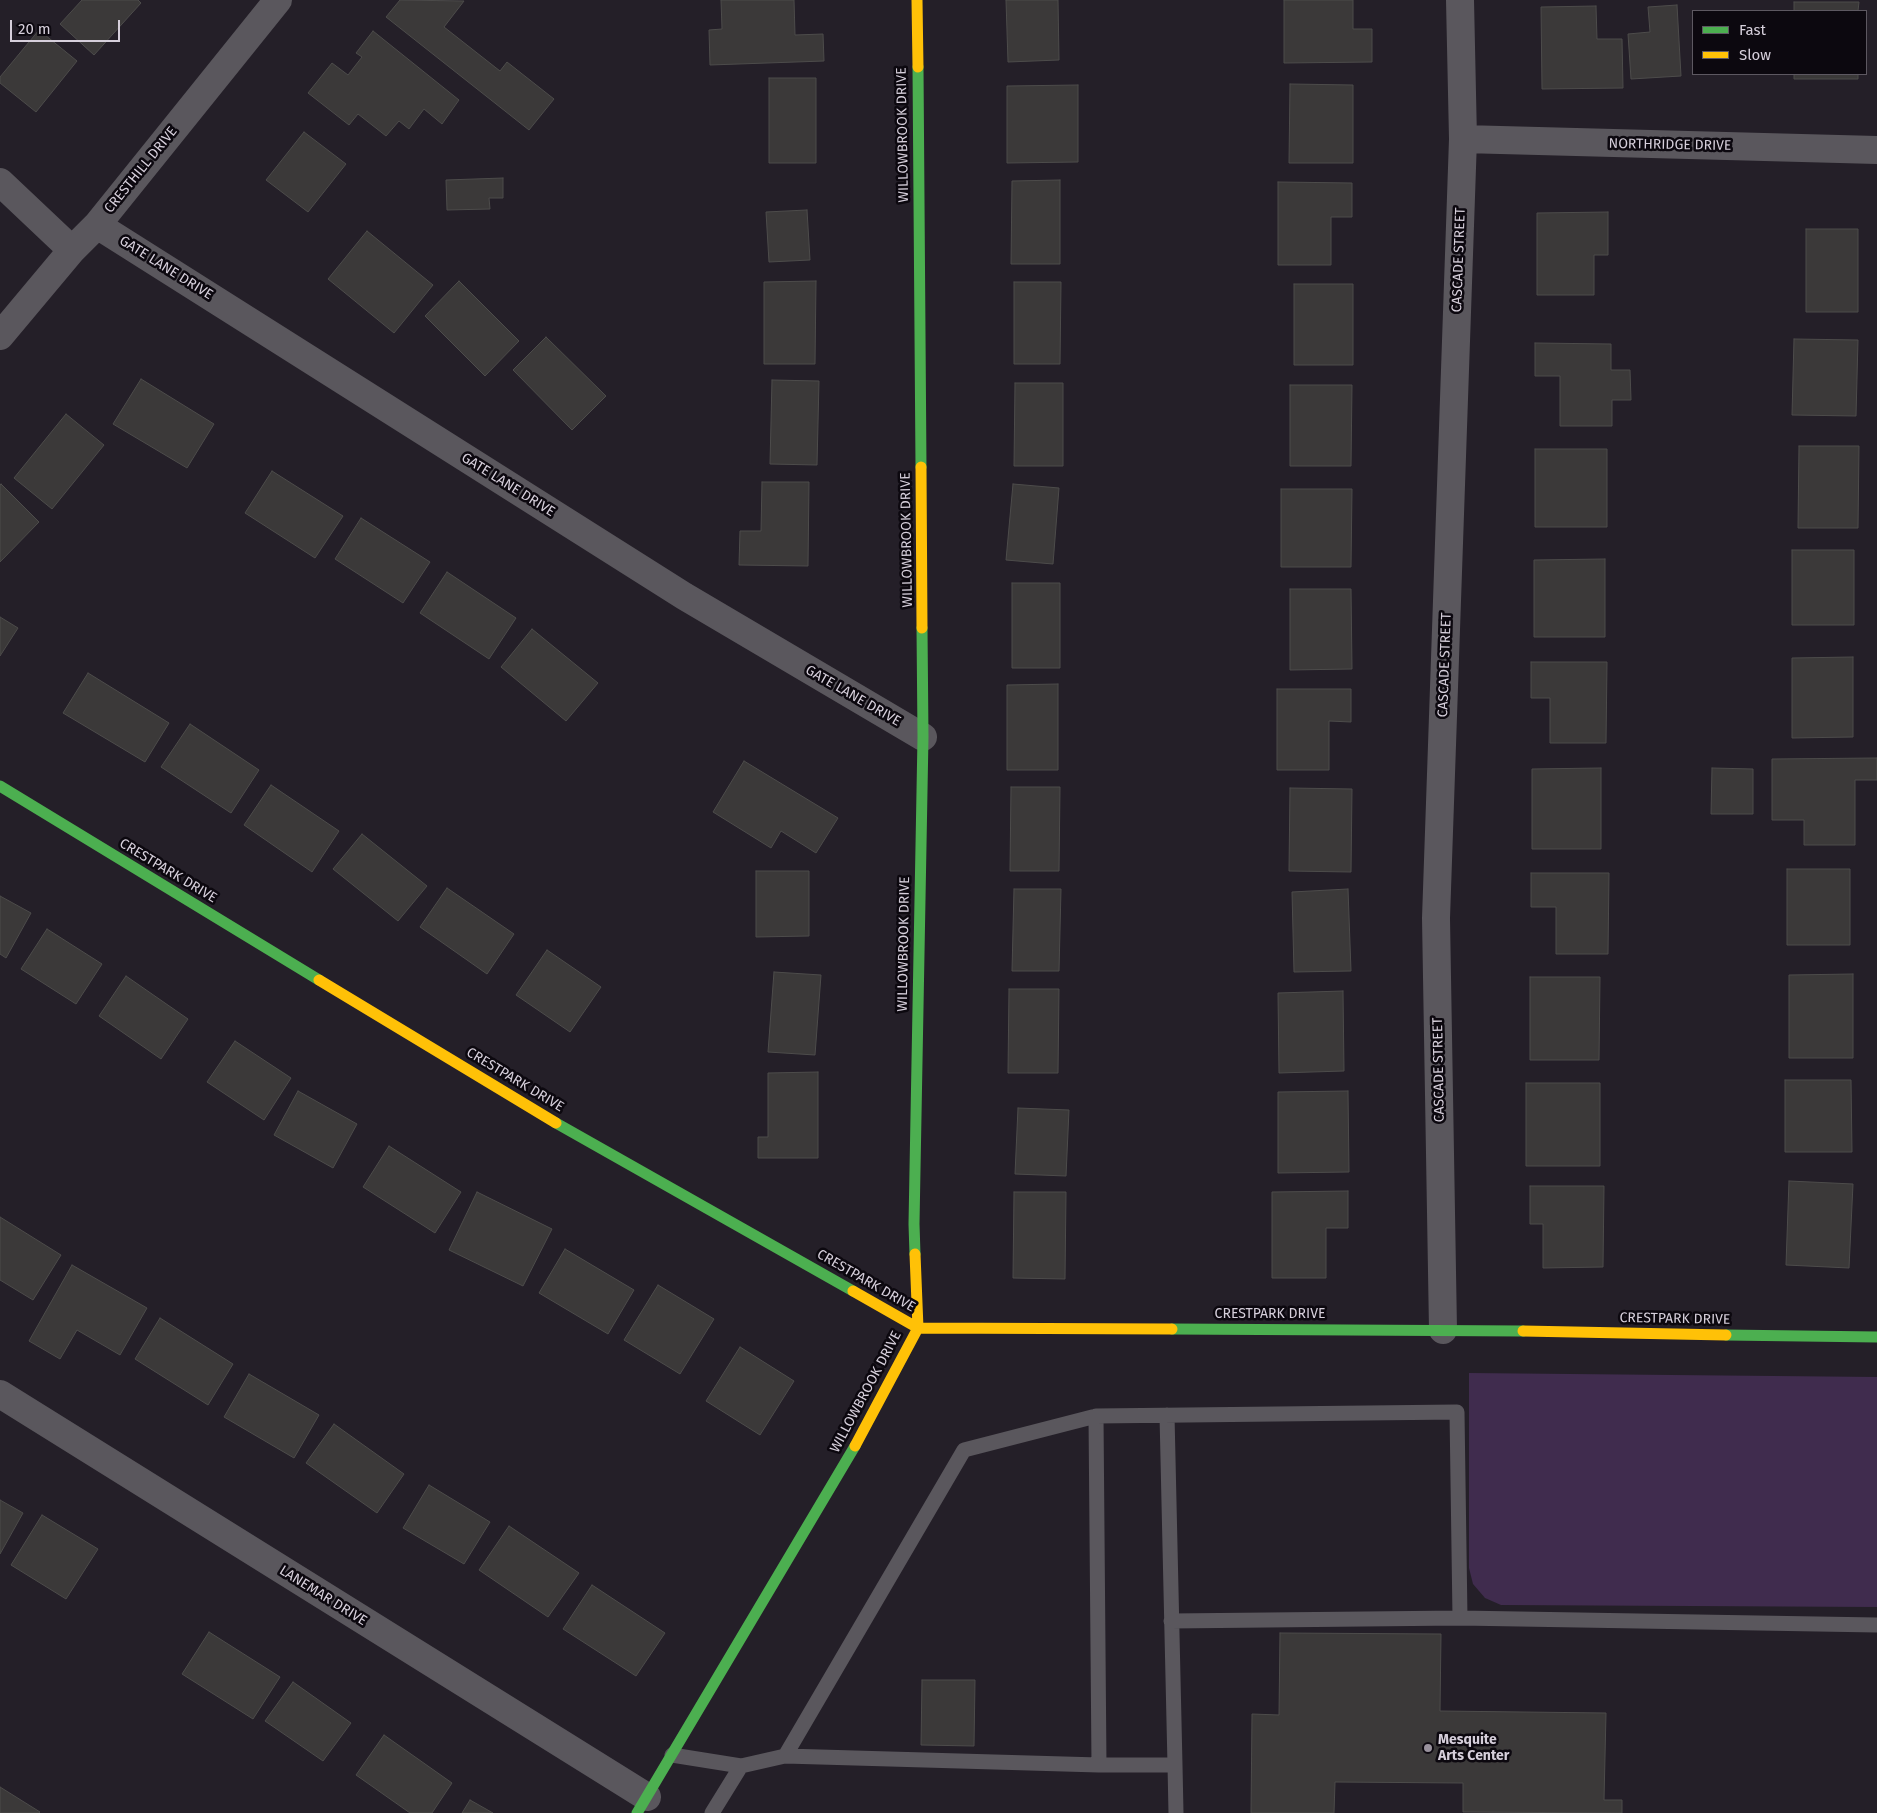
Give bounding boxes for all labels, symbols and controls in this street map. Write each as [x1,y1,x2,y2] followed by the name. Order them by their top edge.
[12,10,122,42] scale bar
[1692,10,1867,75] legend
[18,20,51,38] text: 20 m
[1739,21,1766,39] text: Fast
[1739,46,1771,64] text: Slow
[893,67,913,203] street label: WILLOWBROOK DRIVE
[101,123,181,217] street label: CRESTHILL DRIVE
[1608,136,1732,154] street label: NORTHRIDGE DRIVE
[1449,207,1469,313] street label: CASCADE STREET
[116,232,216,304] street label: GATE LANE DRIVE
[458,449,558,521] street label: GATE LANE DRIVE
[897,472,917,608] street label: WILLOWBROOK DRIVE
[1435,612,1455,718] street label: CASCADE STREET
[802,662,904,730] street label: GATE LANE DRIVE
[116,835,220,907] street label: CRESTPARK DRIVE
[894,876,914,1012] street label: WILLOWBROOK DRIVE
[1430,1017,1448,1123] street label: CASCADE STREET
[463,1044,567,1116] street label: CRESTPARK DRIVE
[814,1246,918,1316] street label: CRESTPARK DRIVE
[1215,1306,1325,1322] street label: CRESTPARK DRIVE
[1619,1310,1731,1328] street label: CRESTPARK DRIVE
[827,1328,905,1456] street label: WILLOWBROOK DRIVE
[276,1562,370,1630] street label: LANEMAR DRIVE
[1438,1732,1509,1764] place label: Mesquite Arts Center
[1422,1742,1434,1754] marker: Mesquite Arts Center

